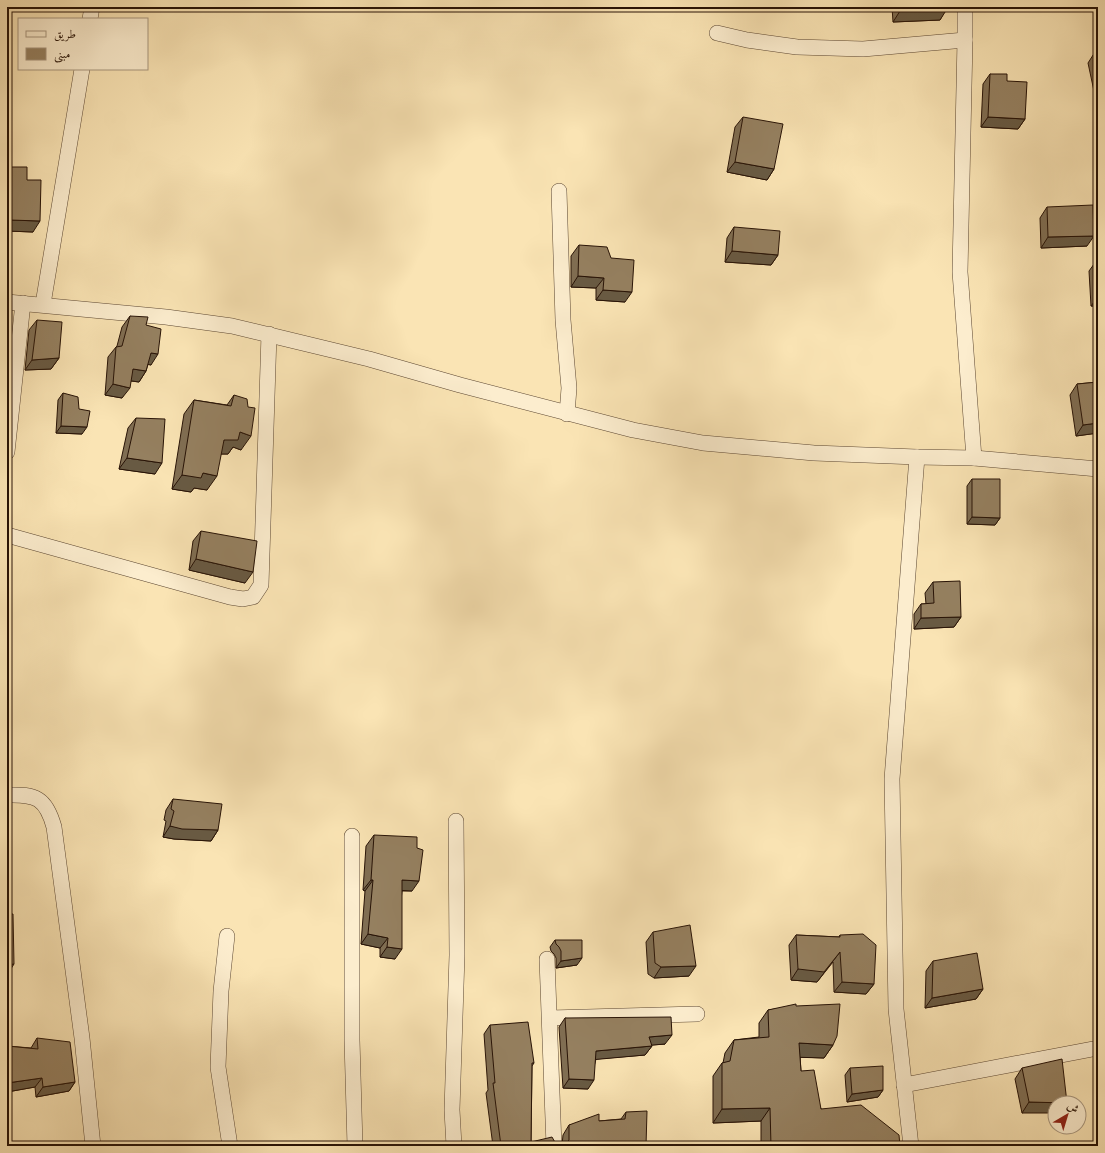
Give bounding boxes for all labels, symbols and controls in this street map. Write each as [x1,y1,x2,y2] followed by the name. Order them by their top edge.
[18,18,148,70] legend
[54,27,76,42] text: طريق
[54,47,70,63] text: مبنى
[1047,1095,1087,1135] north arrow
[1065,1099,1081,1116] text: ش

